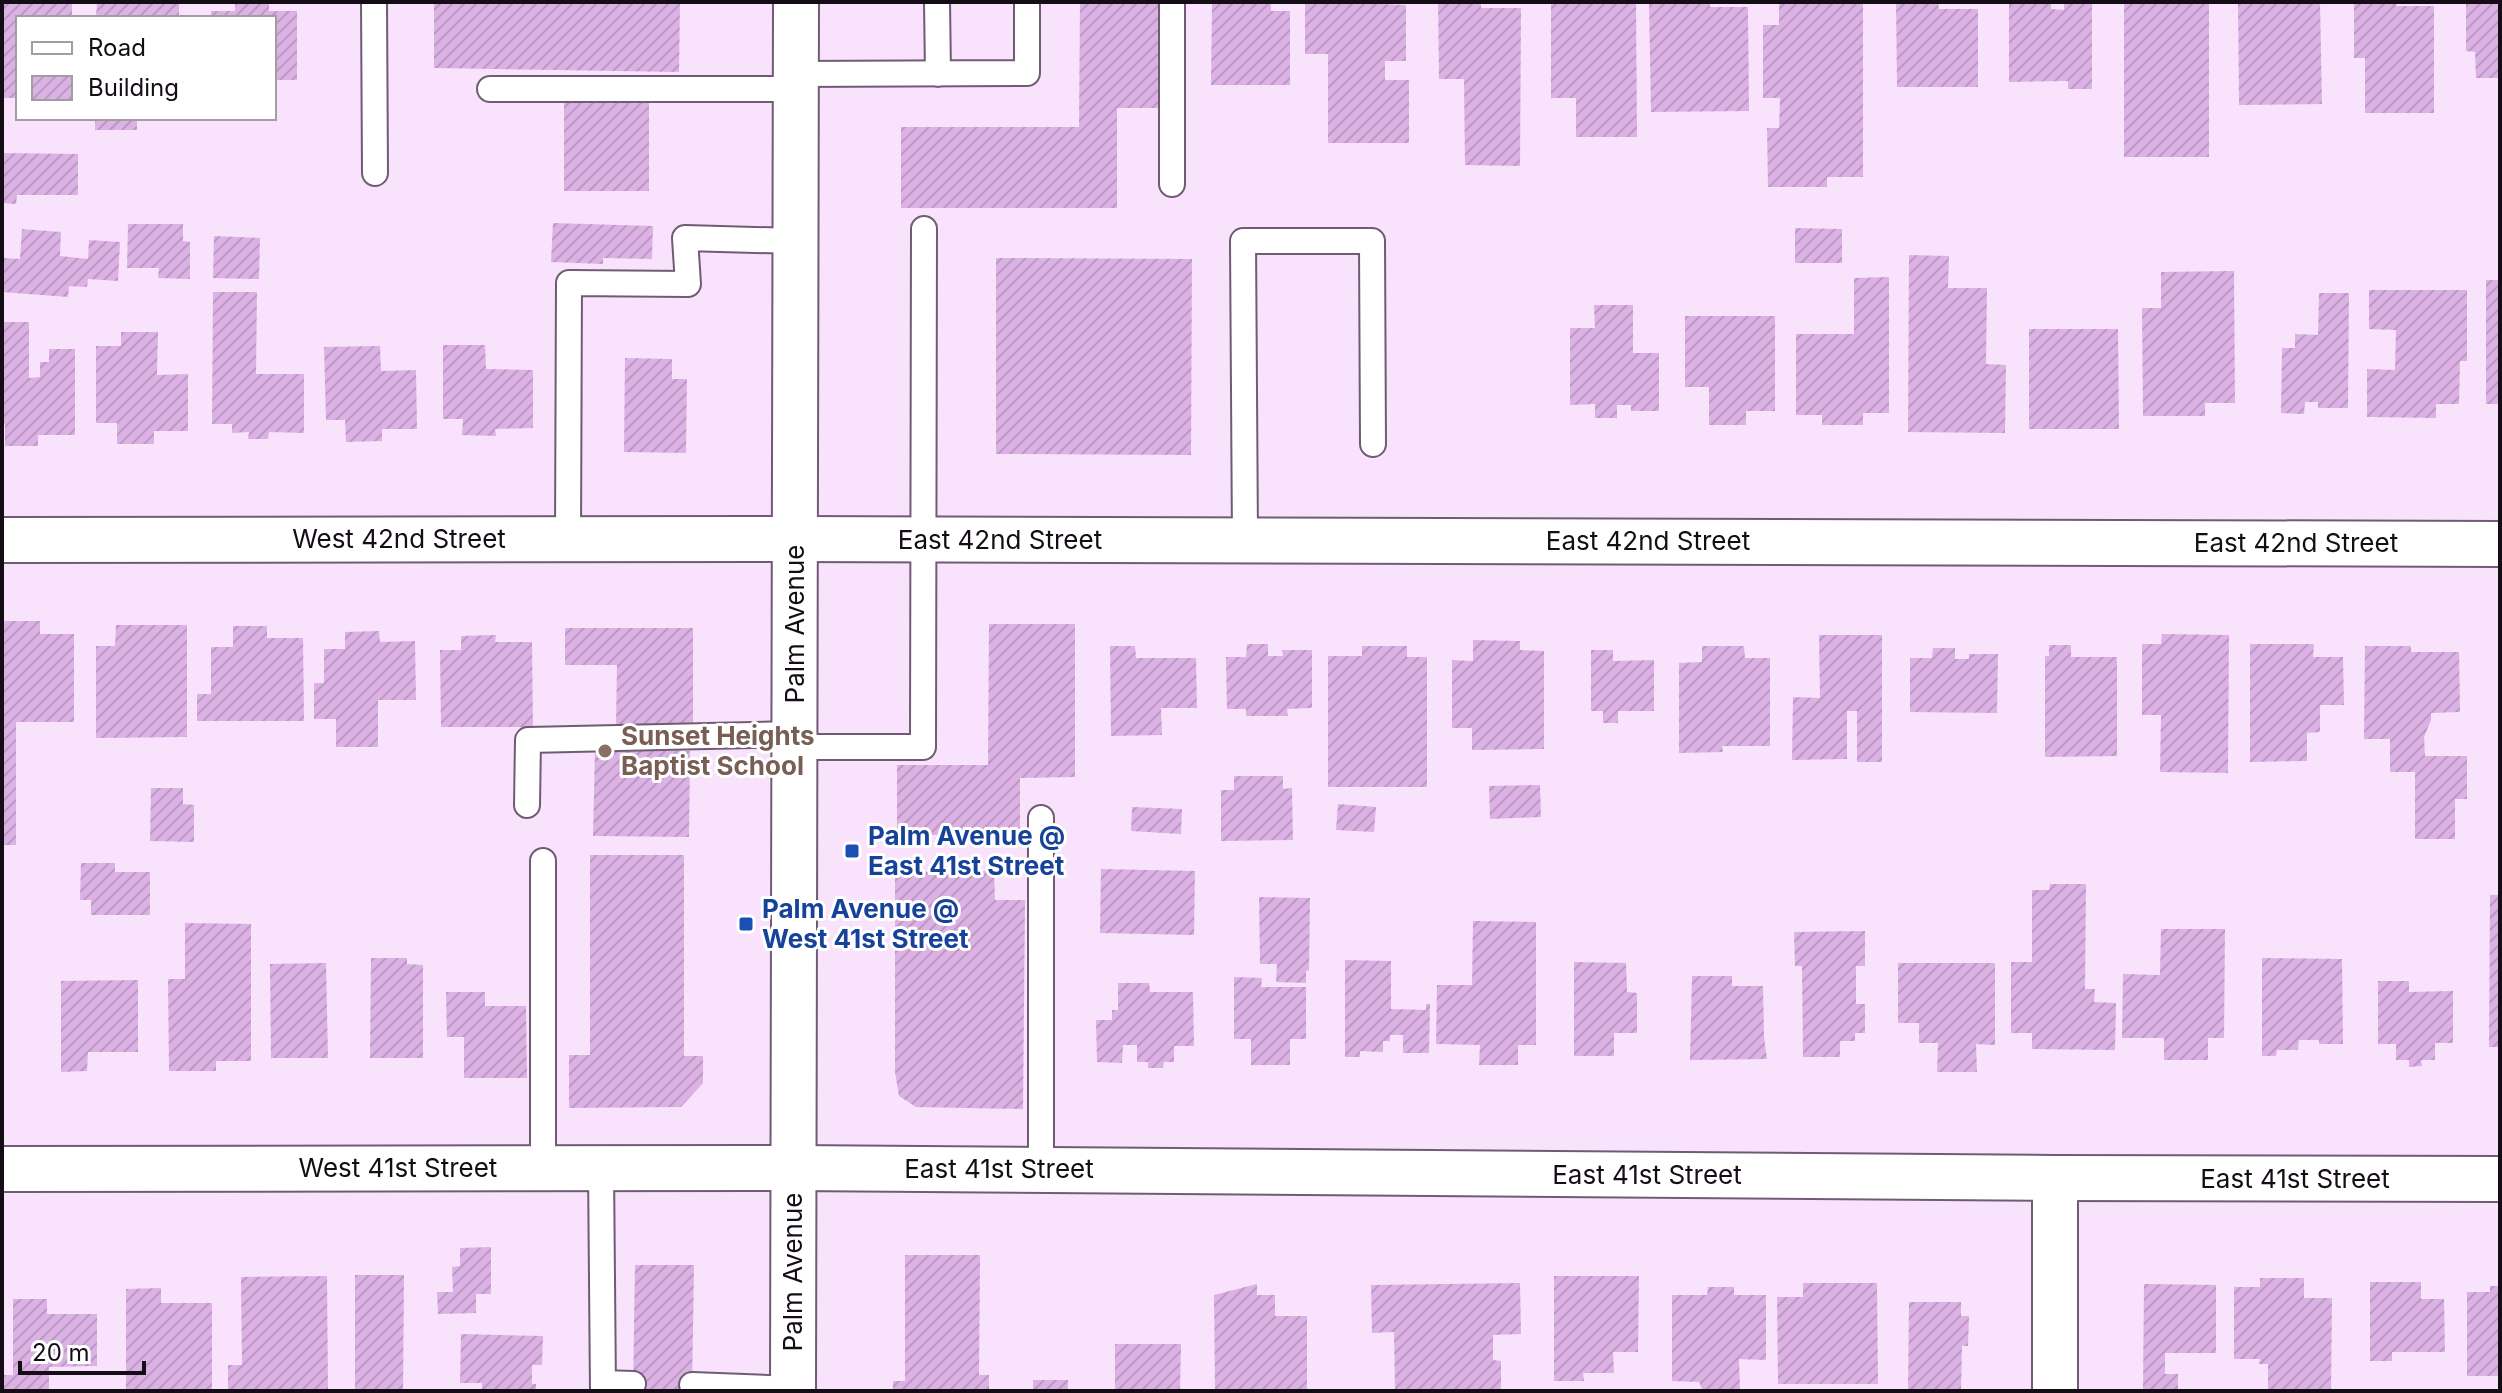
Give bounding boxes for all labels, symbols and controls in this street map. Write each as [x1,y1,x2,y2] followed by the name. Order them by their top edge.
[16,16,276,120] legend
[88,33,146,62] text: Road
[88,73,179,102] text: Building
[292,523,506,554] street label: West 42nd Street
[898,524,1102,555] street label: East 42nd Street
[1546,525,1750,556] street label: East 42nd Street
[2194,527,2398,558] street label: East 42nd Street
[779,545,810,703] street label: Palm Avenue
[621,720,815,781] place label: Sunset Heights Baptist School
[596,742,614,760] marker: Sunset Heights Baptist School
[868,820,1065,881] place label: Palm Avenue @ East 41st Street
[843,842,861,860] marker: Palm Avenue @ East 41st Street
[762,893,969,954] place label: Palm Avenue @ West 41st Street
[737,915,755,933] marker: Palm Avenue @ West 41st Street
[299,1152,497,1183] street label: West 41st Street
[904,1153,1094,1184] street label: East 41st Street
[1552,1159,1742,1190] street label: East 41st Street
[2200,1163,2390,1194] street label: East 41st Street
[777,1193,808,1351] street label: Palm Avenue
[20,1325,144,1375] scale bar
[32,1338,90,1367] text: 20 m

